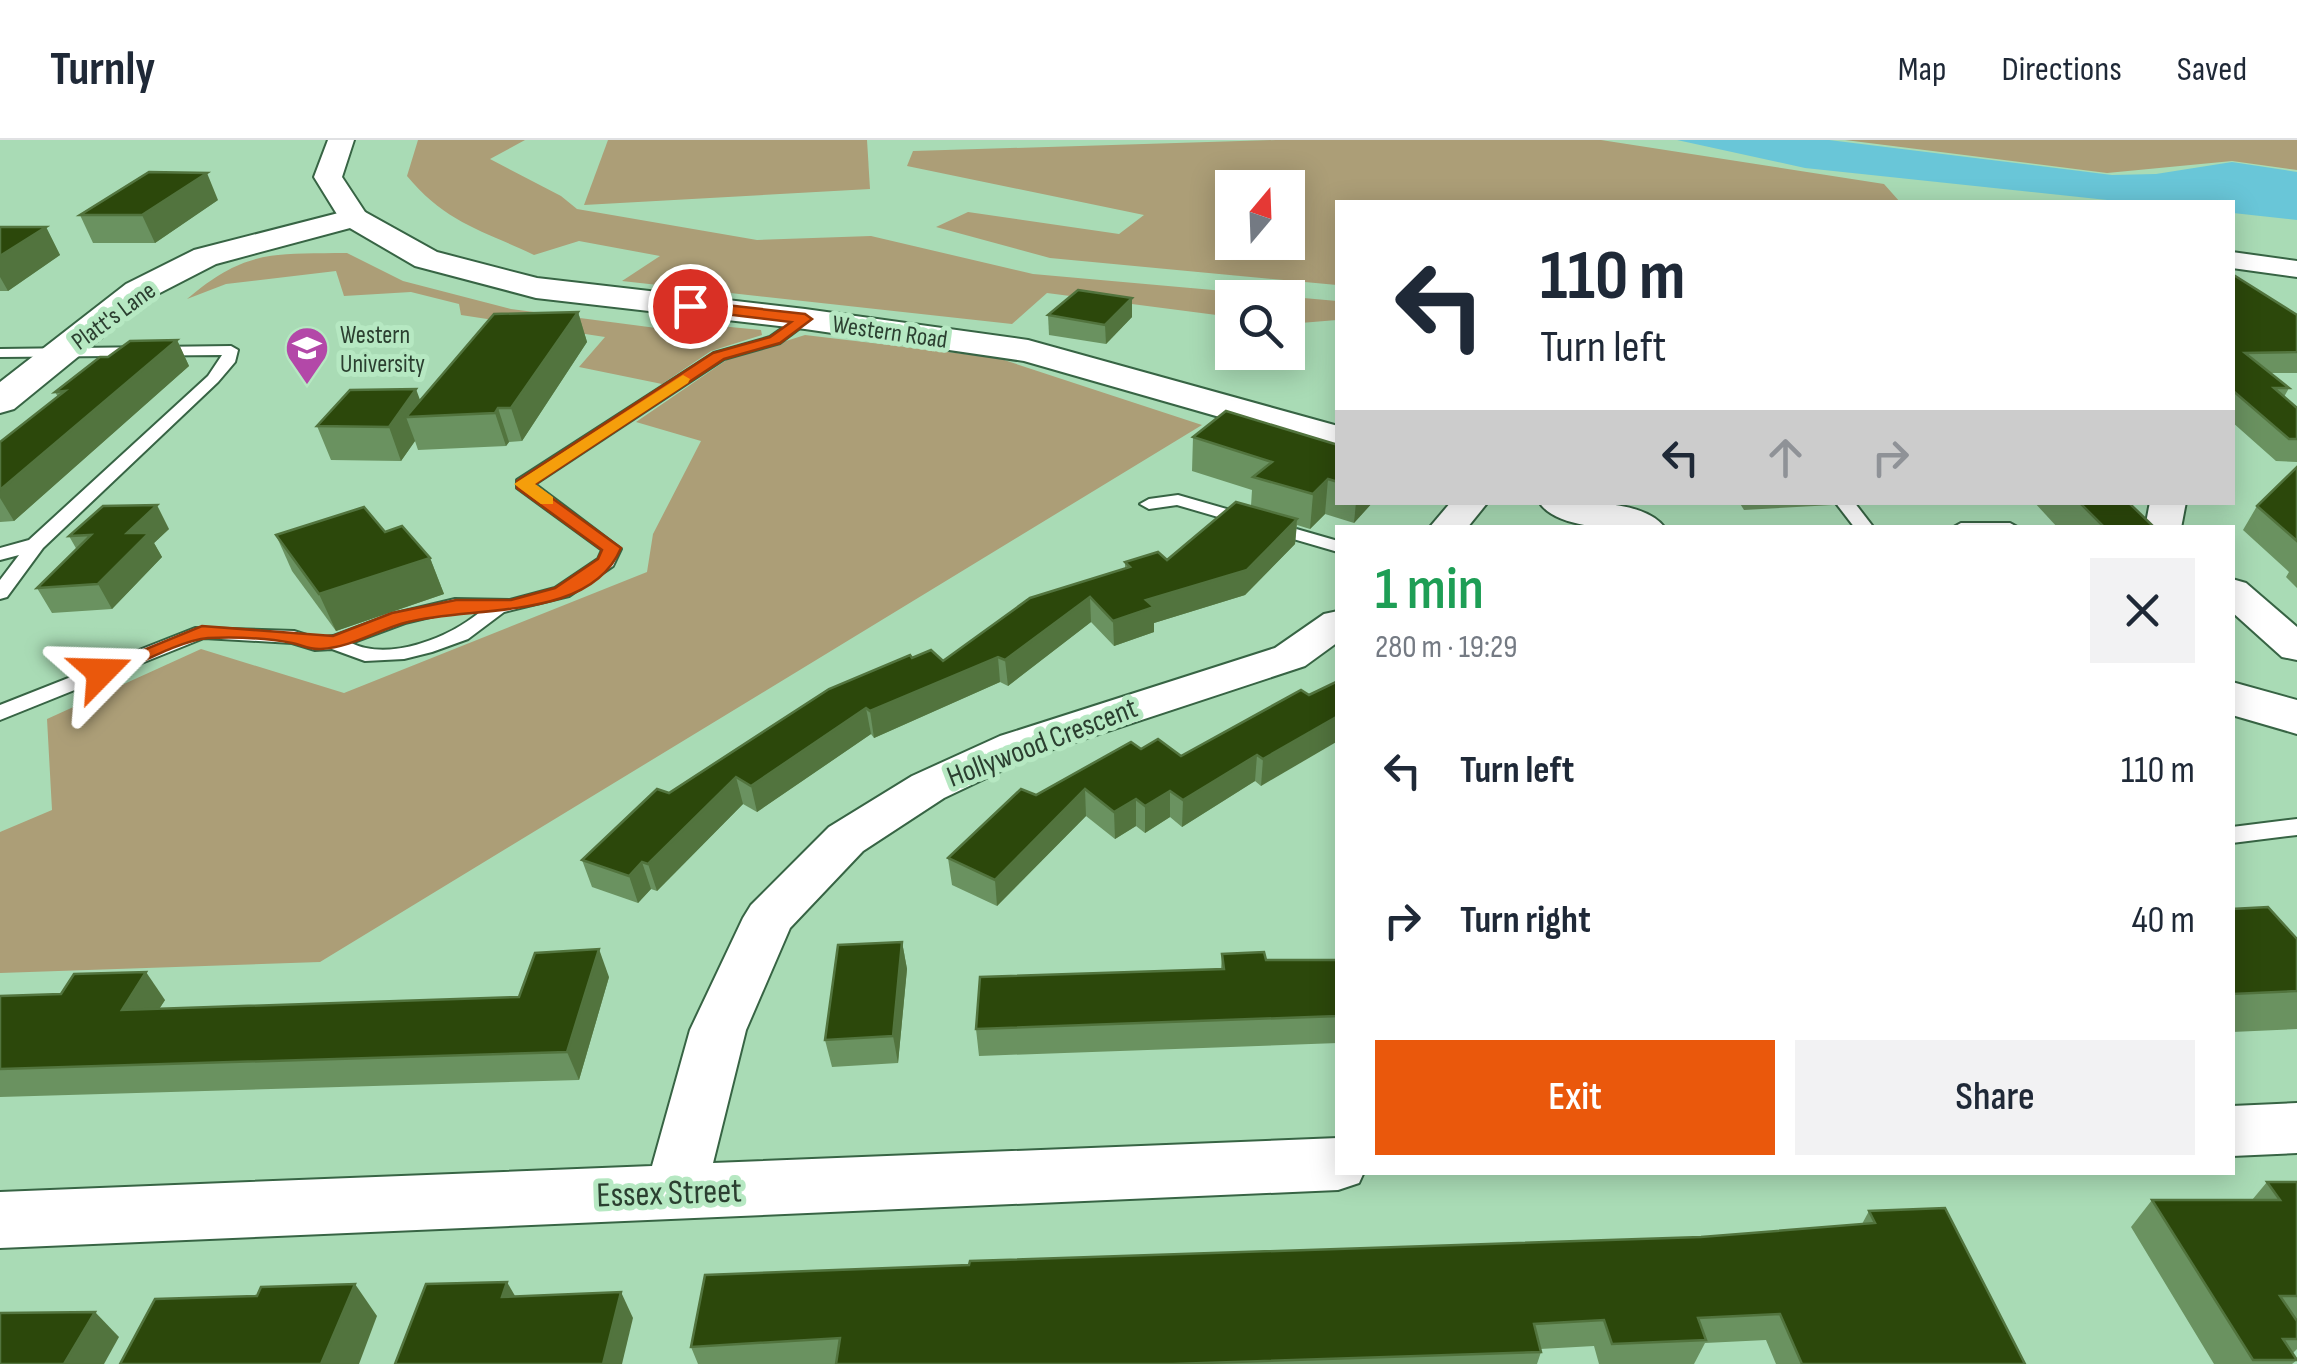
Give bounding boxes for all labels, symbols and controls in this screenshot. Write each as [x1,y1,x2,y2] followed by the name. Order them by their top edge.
[50,41,155,98] text: Turnly
[1898,48,1947,91] text: Map
[2002,48,2122,91] text: Directions
[2177,48,2247,91] text: Saved
[1215,170,1305,260] north arrow
[1215,170,1305,370] map controls
[1540,235,1686,319] text: 110 m
[1375,240,1505,370] icon: left
[648,264,733,349] pin
[66,275,162,357] street label: Platt's Lane
[663,279,718,334] icon: arrive
[1215,280,1305,370] button: search
[830,309,949,356] street label: Western Road
[340,320,425,380] place label: Western University
[1540,320,1666,375] text: Turn left
[284,325,330,386] school or university icon: Western University
[1653,430,1708,485] icon: left
[1758,430,1813,485] icon: ahead
[1863,430,1918,485] icon: right
[1375,554,1484,626] text: 1 min
[2090,558,2195,663] button: close
[49,620,153,724] position arrow
[1375,628,1517,667] text: 280 m · 19:29
[942,690,1143,796] street label: Hollywood Crescent
[1375,743,1430,798] icon: left
[1460,748,1574,793] text: Turn left
[2121,748,2195,793] text: 110 m
[1375,893,1430,948] icon: right
[1460,898,1591,943] text: Turn right
[2132,898,2195,943] text: 40 m
[1375,1040,1775,1155] button: Exit
[1795,1040,2195,1155] button: Share
[596,1169,743,1218] street label: Essex Street

